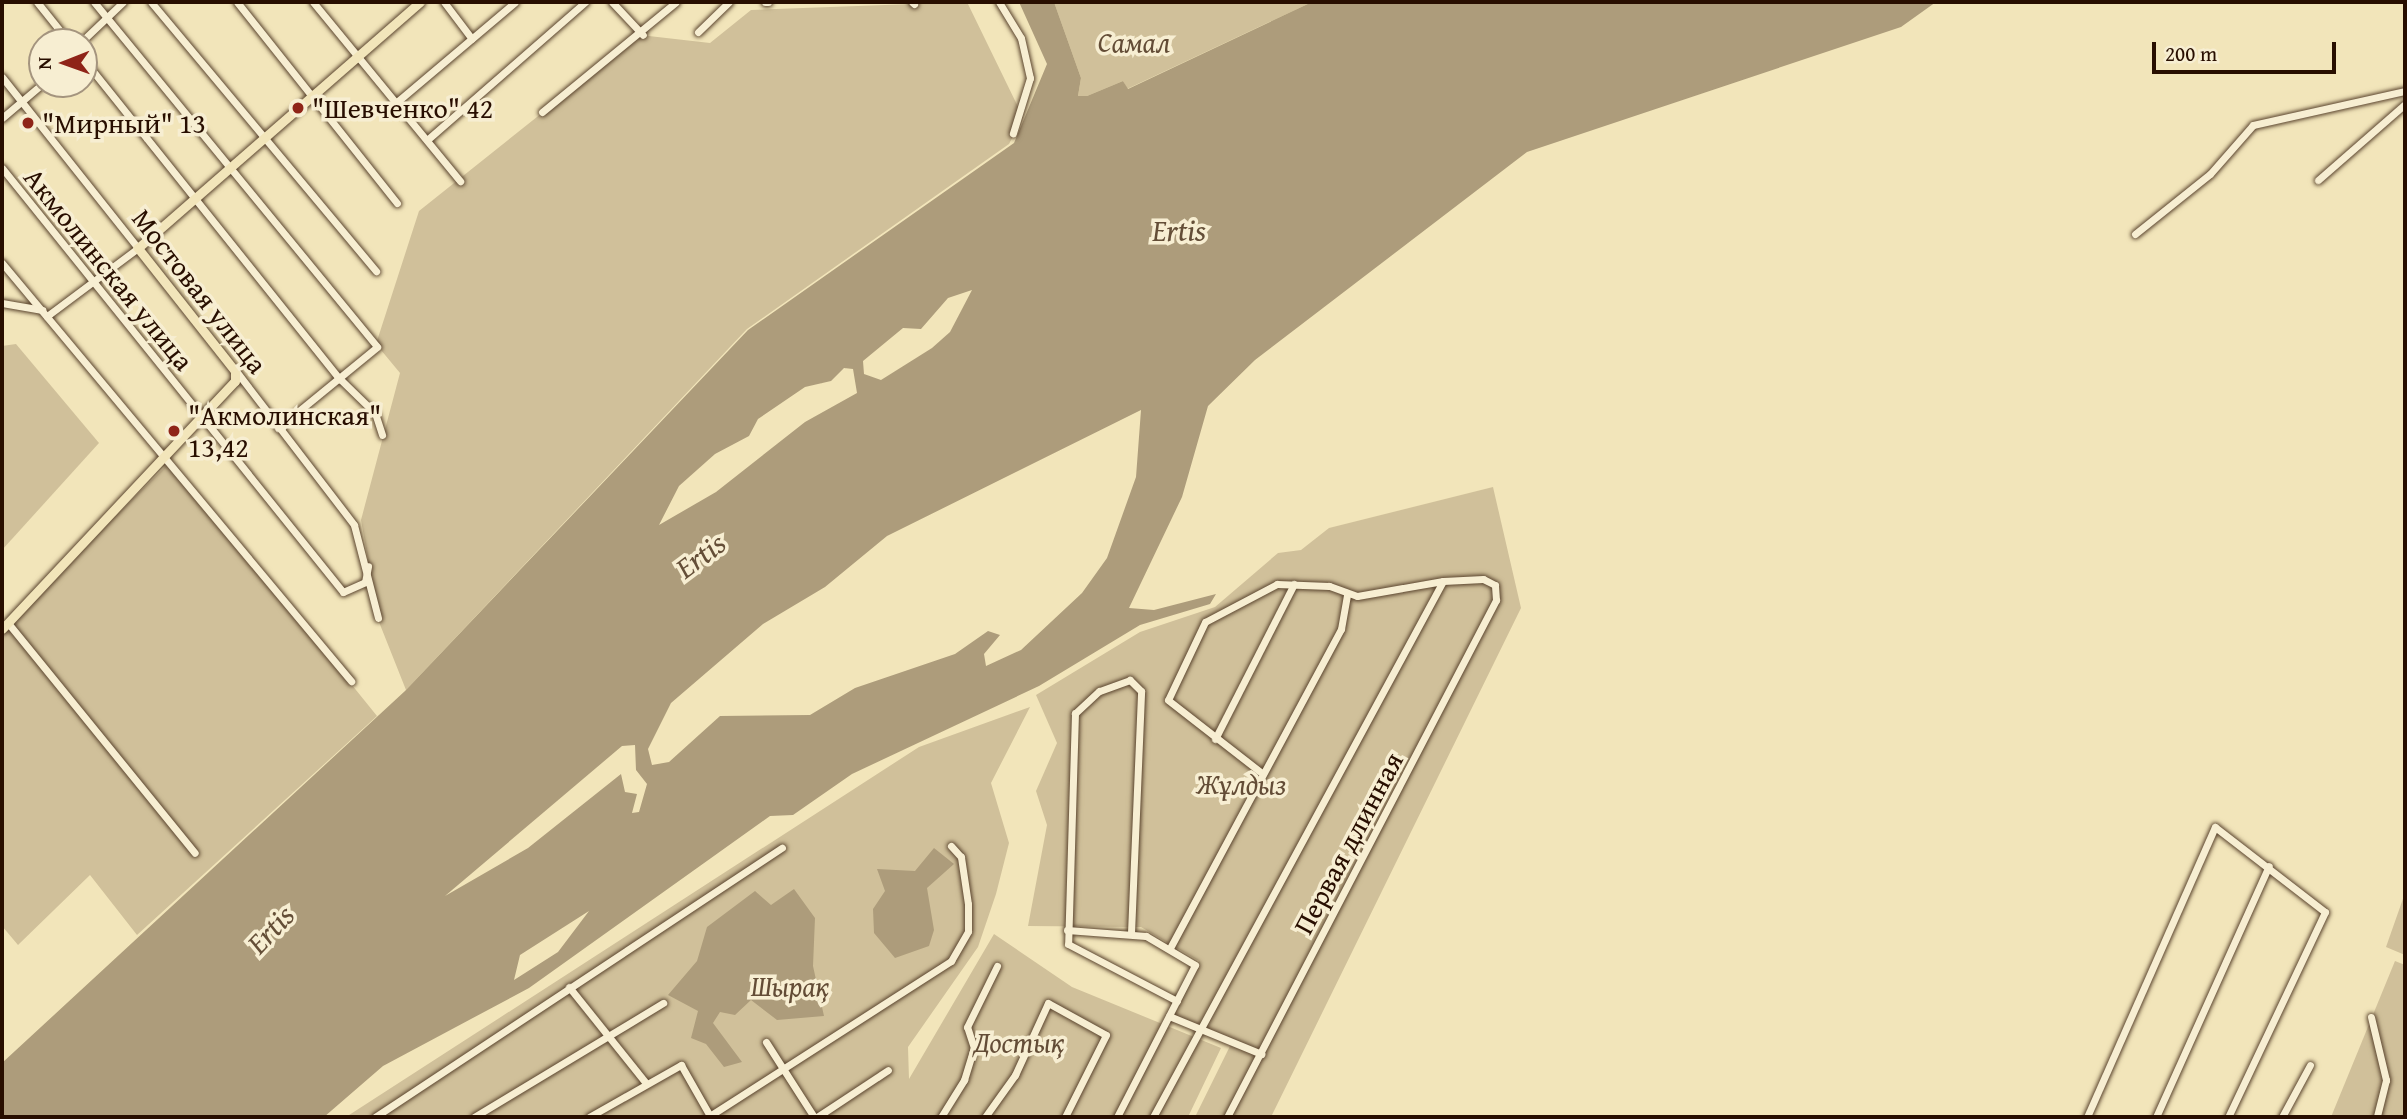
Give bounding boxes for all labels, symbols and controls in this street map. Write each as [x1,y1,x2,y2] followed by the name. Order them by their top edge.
[1098,25,1170,59] park label: Самал
[28,28,98,98] north arrow
[2155,28,2339,72] scale bar
[2165,38,2217,69] text: 200 m
[30,57,58,70] text: N
[312,91,493,125] place label: "Шевченко" 42
[290,100,306,116] marker: "Шевченко" 42
[42,106,206,140] place label: "Мирный" 13
[20,115,36,131] marker: "Мирный" 13
[17,161,201,377] street label: Акмолинская улица
[125,202,275,380] street label: Мостовая улица
[1152,212,1206,248] water label: Ertis
[188,398,381,464] place label: "Акмолинская" 13,42
[166,423,182,439] marker: "Акмолинская" 13,42
[668,525,732,585] water label: Ertis
[1286,746,1410,940] street label: Первая длинная
[1196,767,1286,801] park label: Жұлдыз
[239,897,301,961] water label: Ertis
[751,969,829,1003] park label: Шырақ
[973,1025,1065,1059] park label: Достық

